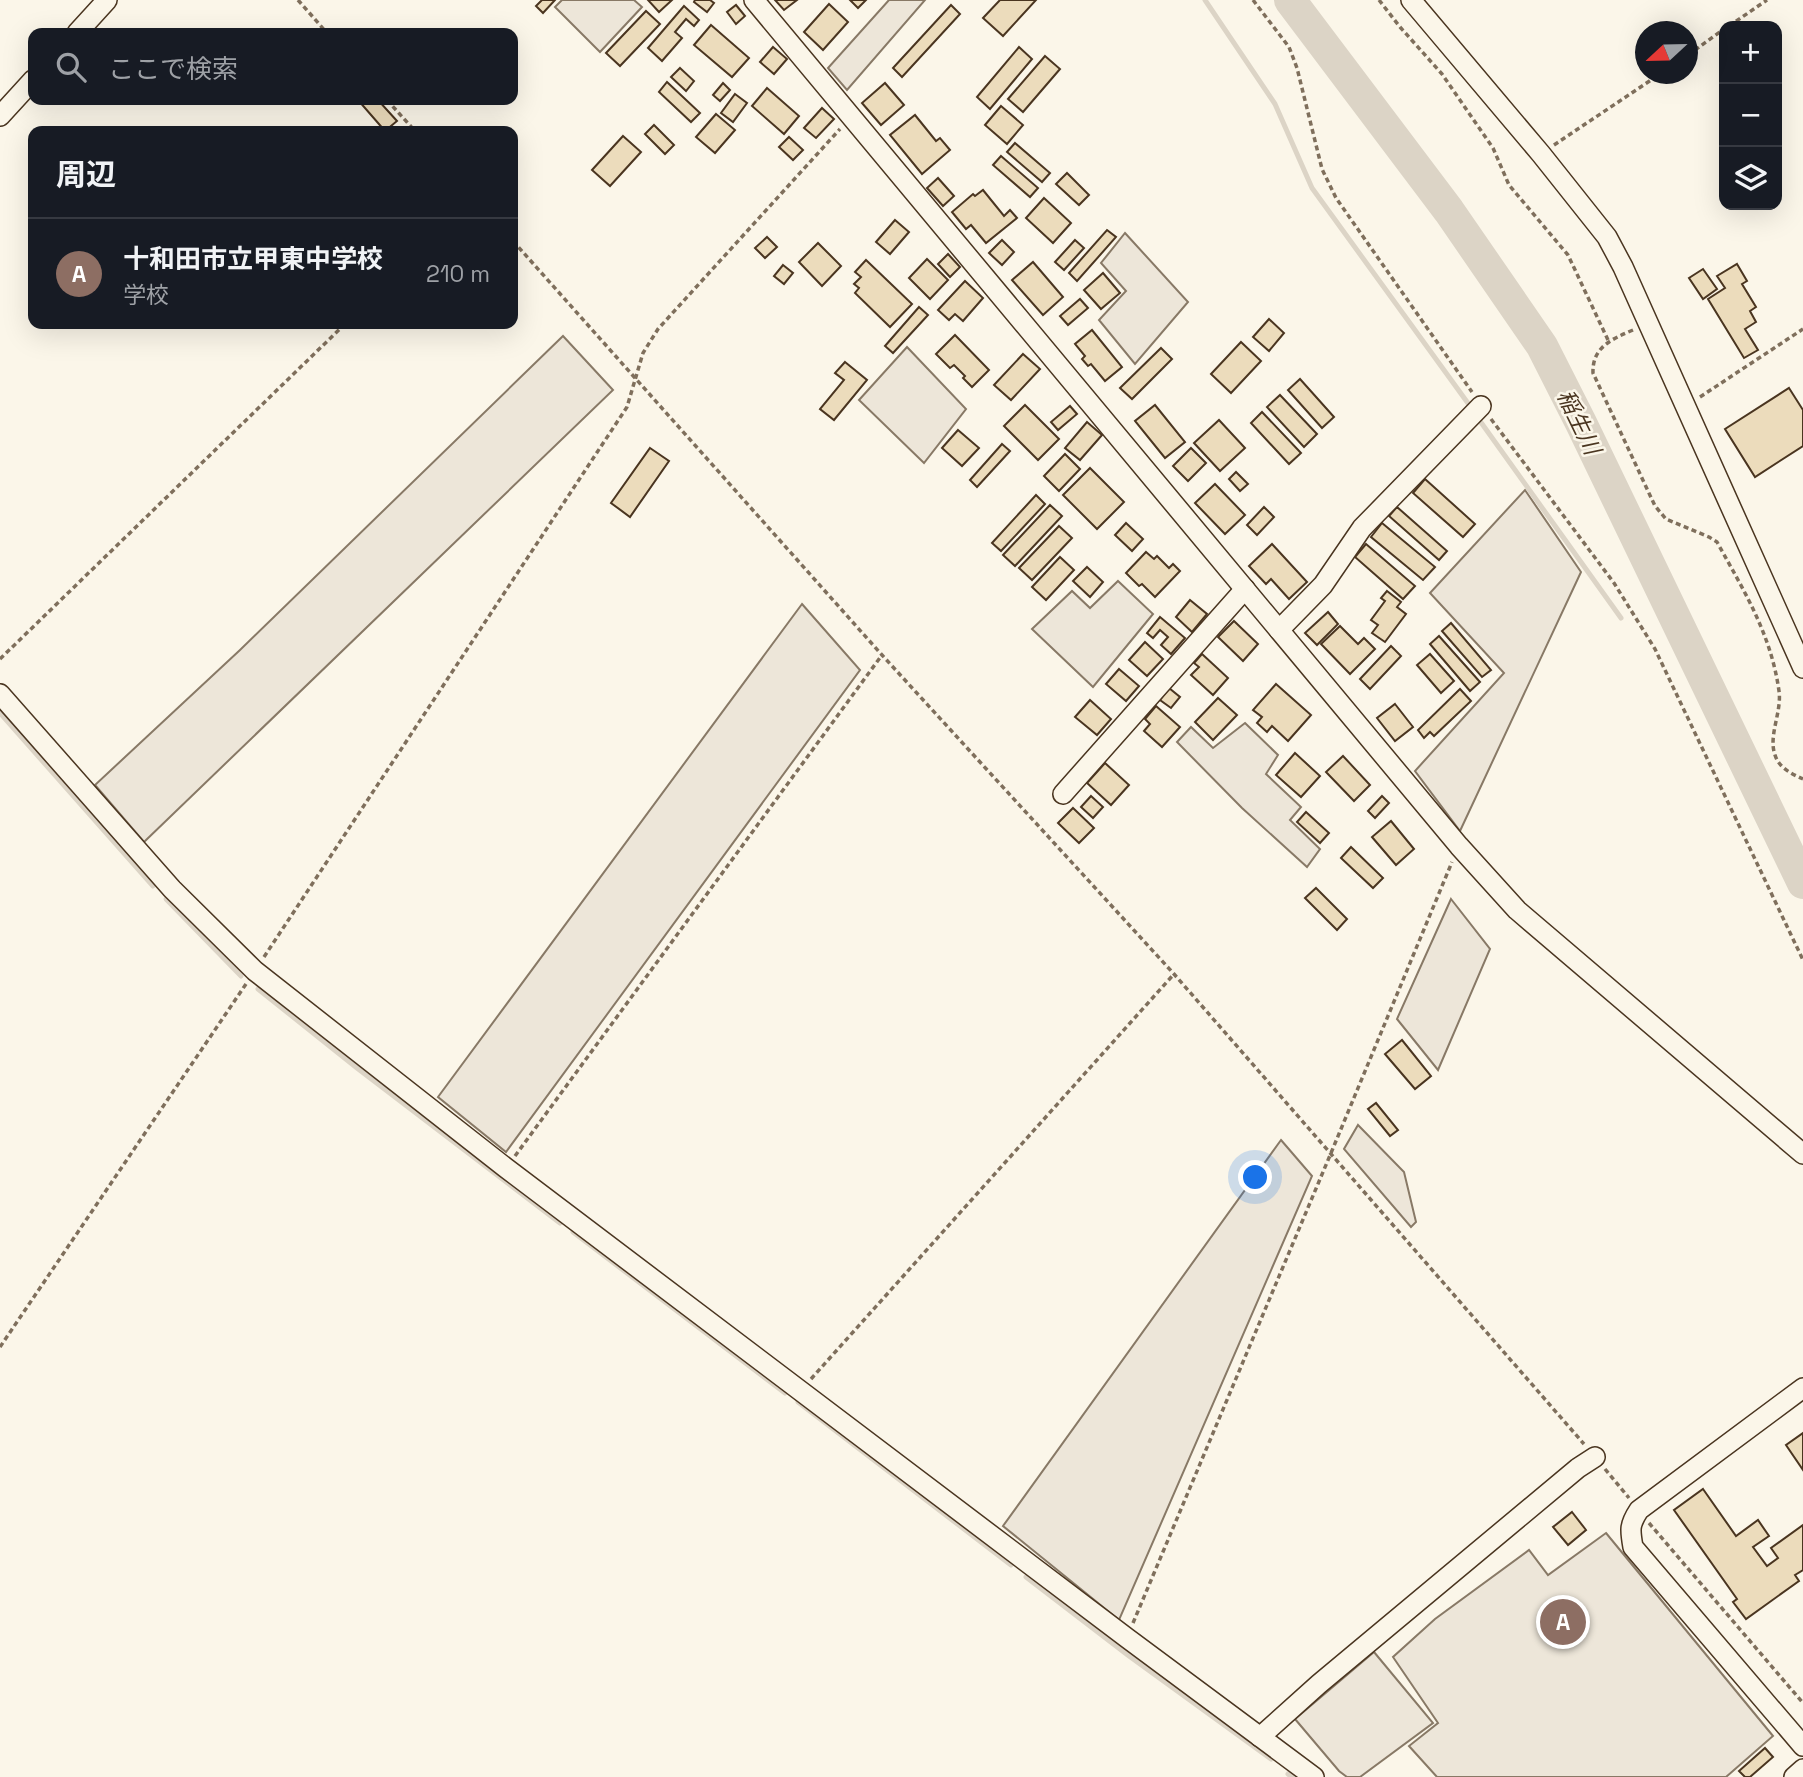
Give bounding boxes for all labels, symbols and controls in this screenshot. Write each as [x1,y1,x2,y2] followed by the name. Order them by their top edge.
[1635,21,1698,84] north arrow
[1719,21,1782,210] map controls
[1719,21,1782,84] button: +
[28,28,518,105] search box
[52,48,90,86] icon: search
[108,52,238,86] text: ここで検索
[1719,84,1782,147] button: −
[1719,147,1782,210] button: layers
[56,155,116,194] text: 周辺
[123,242,383,276] text: 十和田市立甲東中学校
[72,259,86,289] text: A
[426,259,490,289] text: 210 m
[123,280,169,310] text: 学校
[1550,384,1609,462] water label: 稲生川
[1238,1160,1272,1194] your location
[1540,1596,1586,1648] pin: A

